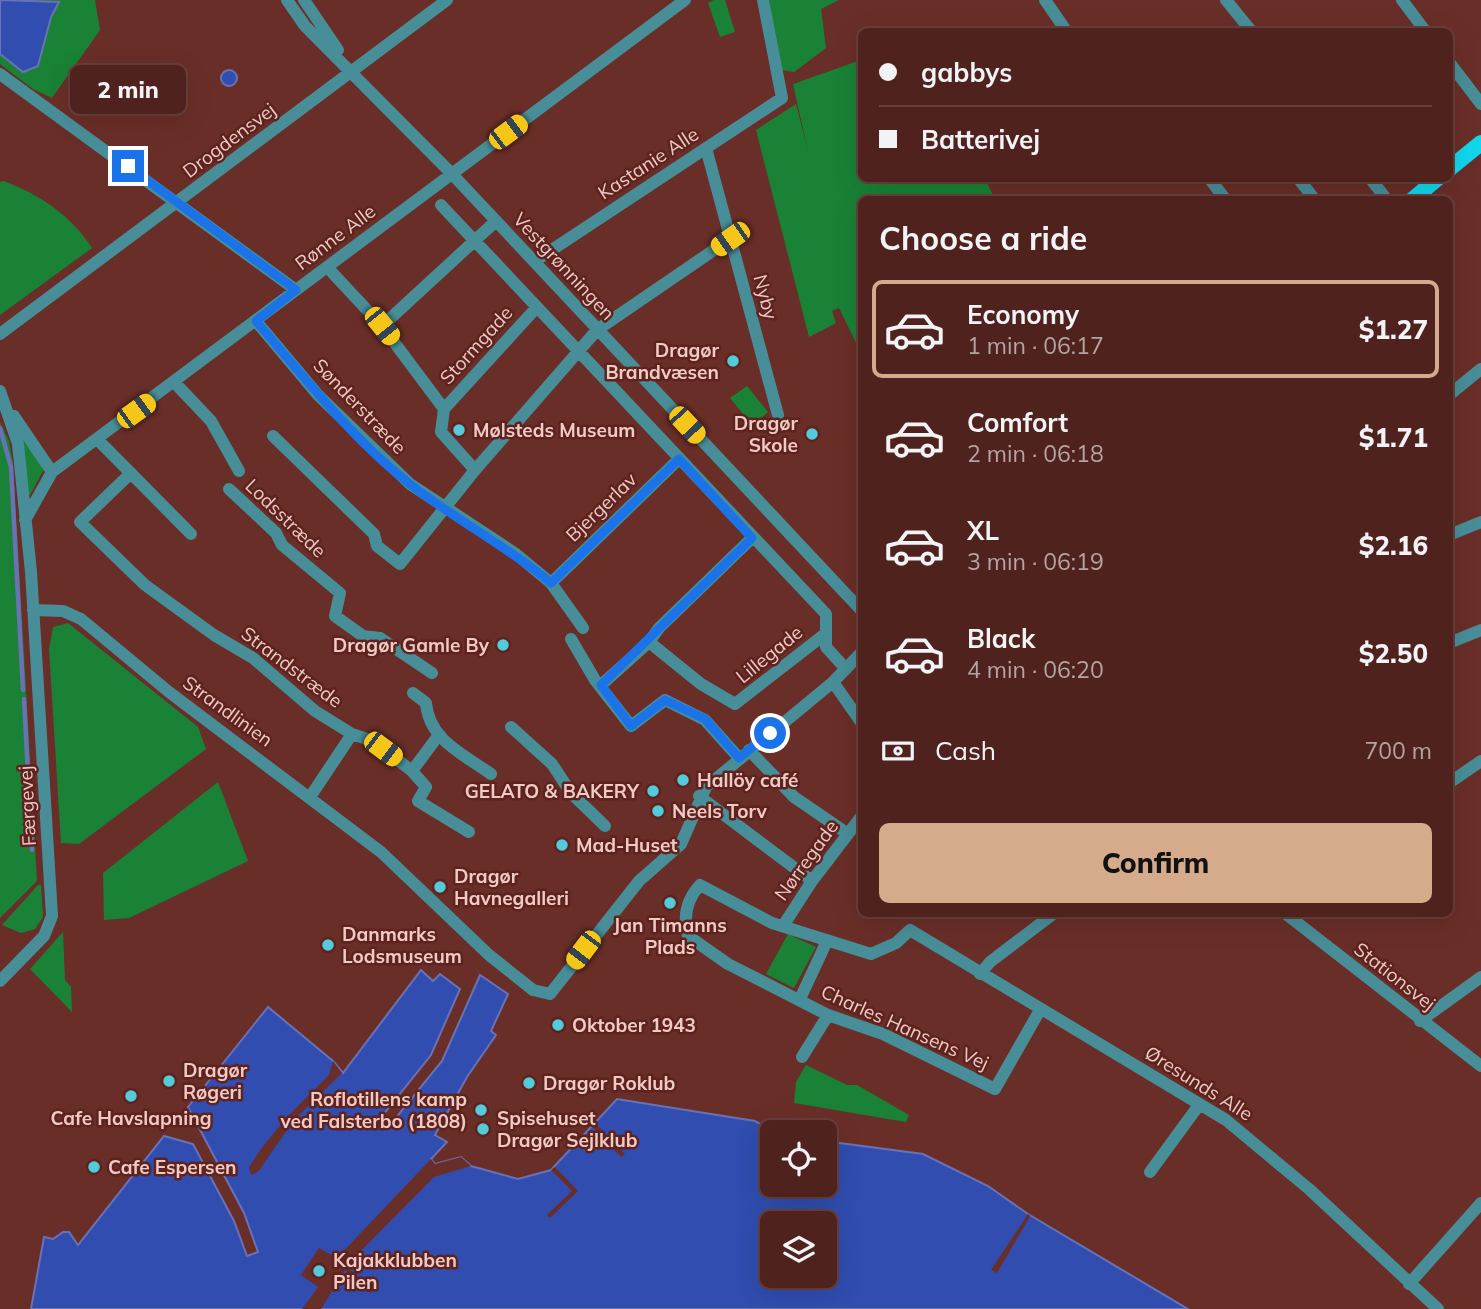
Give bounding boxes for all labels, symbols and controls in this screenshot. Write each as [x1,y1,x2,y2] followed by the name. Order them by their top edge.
[921,56,1012,89] text: gabbys
[70,64,186,114] callout: 2 min
[97,75,159,104] text: 2 min
[178,97,280,183] street label: Drogdensvej
[485,111,532,153] car
[593,122,703,204] street label: Kastanie Alle
[921,123,1040,156] text: Batterivej
[112,150,144,182] route end
[290,199,380,275] street label: Rønne Alle
[508,207,620,325] street label: Vestgrønningen
[707,218,754,260] car
[879,218,1087,258] text: Choose a ride
[749,272,783,322] street label: Nyby
[883,298,946,361] icon: car
[967,298,1079,331] text: Economy
[434,301,518,389] street label: Stormgade
[361,303,404,349] car
[1359,313,1428,346] text: $1.27
[967,331,1104,360] text: 1 min · 06:17
[605,338,720,384] place label: Dragør Brandvæsen
[308,353,412,459] street label: Sønderstræde
[725,353,741,369] marker: Dragør Brandvæsen
[113,390,160,432] car
[665,402,710,448] car
[883,406,946,469] icon: car
[967,406,1068,439] text: Comfort
[734,411,799,457] place label: Dragør Skole
[473,418,635,442] place label: Mølsteds Museum
[1359,421,1428,454] text: $1.71
[451,422,467,438] marker: Mølsteds Museum
[804,426,820,442] marker: Dragør Skole
[967,439,1104,468] text: 2 min · 06:18
[561,467,641,547] street label: Bjergerlav
[241,474,331,562] street label: Lodsstræde
[883,514,946,577] icon: car
[967,514,999,547] text: XL
[1359,529,1428,562] text: $2.16
[967,547,1104,576] text: 3 min · 06:19
[731,620,807,688] street label: Lillegade
[237,621,347,713] street label: Strandstræde
[883,622,946,685] icon: car
[967,622,1035,655] text: Black
[333,633,490,657] place label: Dragør Gamle By
[495,637,511,653] marker: Dragør Gamle By
[1359,637,1428,670] text: $2.50
[967,655,1104,684] text: 4 min · 06:20
[178,670,278,752] street label: Strandlinien
[754,717,786,749] route start
[360,728,407,770] car
[879,732,917,770] icon: cash
[935,734,996,767] text: Cash
[1364,736,1432,765] text: 700 m
[13,765,41,847] street label: Færgevej
[697,768,798,792] place label: Hallöy café
[675,772,691,788] marker: Hallöy café
[465,779,640,803] place label: GELATO & BAKERY
[645,783,661,799] marker: GELATO & BAKERY
[672,799,767,823] place label: Neels Torv
[650,803,666,819] marker: Neels Torv
[769,815,843,905] street label: Nørregade
[879,823,1432,903] button: Confirm
[576,833,678,857] place label: Mad-Huset
[554,837,570,853] marker: Mad-Huset
[454,864,569,910] place label: Dragør Havnegalleri
[432,879,448,895] marker: Dragør Havnegalleri
[662,895,678,911] marker: Jan Timanns Plads
[613,913,727,959] place label: Jan Timanns Plads
[342,922,462,968] place label: Danmarks Lodsmuseum
[562,927,605,973] car
[320,937,336,953] marker: Danmarks Lodsmuseum
[1349,937,1441,1015] street label: Stationsvej
[817,979,993,1075] street label: Charles Hansens Vej
[572,1013,696,1037] place label: Oktober 1943
[550,1017,566,1033] marker: Oktober 1943
[1141,1040,1257,1126] street label: Øresunds Alle
[183,1058,248,1104] place label: Dragør Røgeri
[543,1071,675,1095] place label: Dragør Roklub
[161,1073,177,1089] marker: Dragør Røgeri
[521,1075,537,1091] marker: Dragør Roklub
[279,1087,467,1133] place label: Roflotillens kamp ved Falsterbo (1808)
[123,1088,139,1104] marker: Cafe Havslapning
[473,1102,489,1118] marker: Roflotillens kamp ved Falsterbo (1808)
[50,1106,212,1130] place label: Cafe Havslapning
[497,1106,638,1152] place label: Spisehuset Dragør Sejlklub
[760,1120,837,1288] map controls
[760,1120,837,1197] button: locate
[475,1121,491,1137] marker: Spisehuset Dragør Sejlklub
[108,1155,237,1179] place label: Cafe Espersen
[86,1159,102,1175] marker: Cafe Espersen
[760,1211,837,1288] button: layers
[333,1248,457,1294] place label: Kajakklubben Pilen
[311,1263,327,1279] marker: Kajakklubben Pilen

